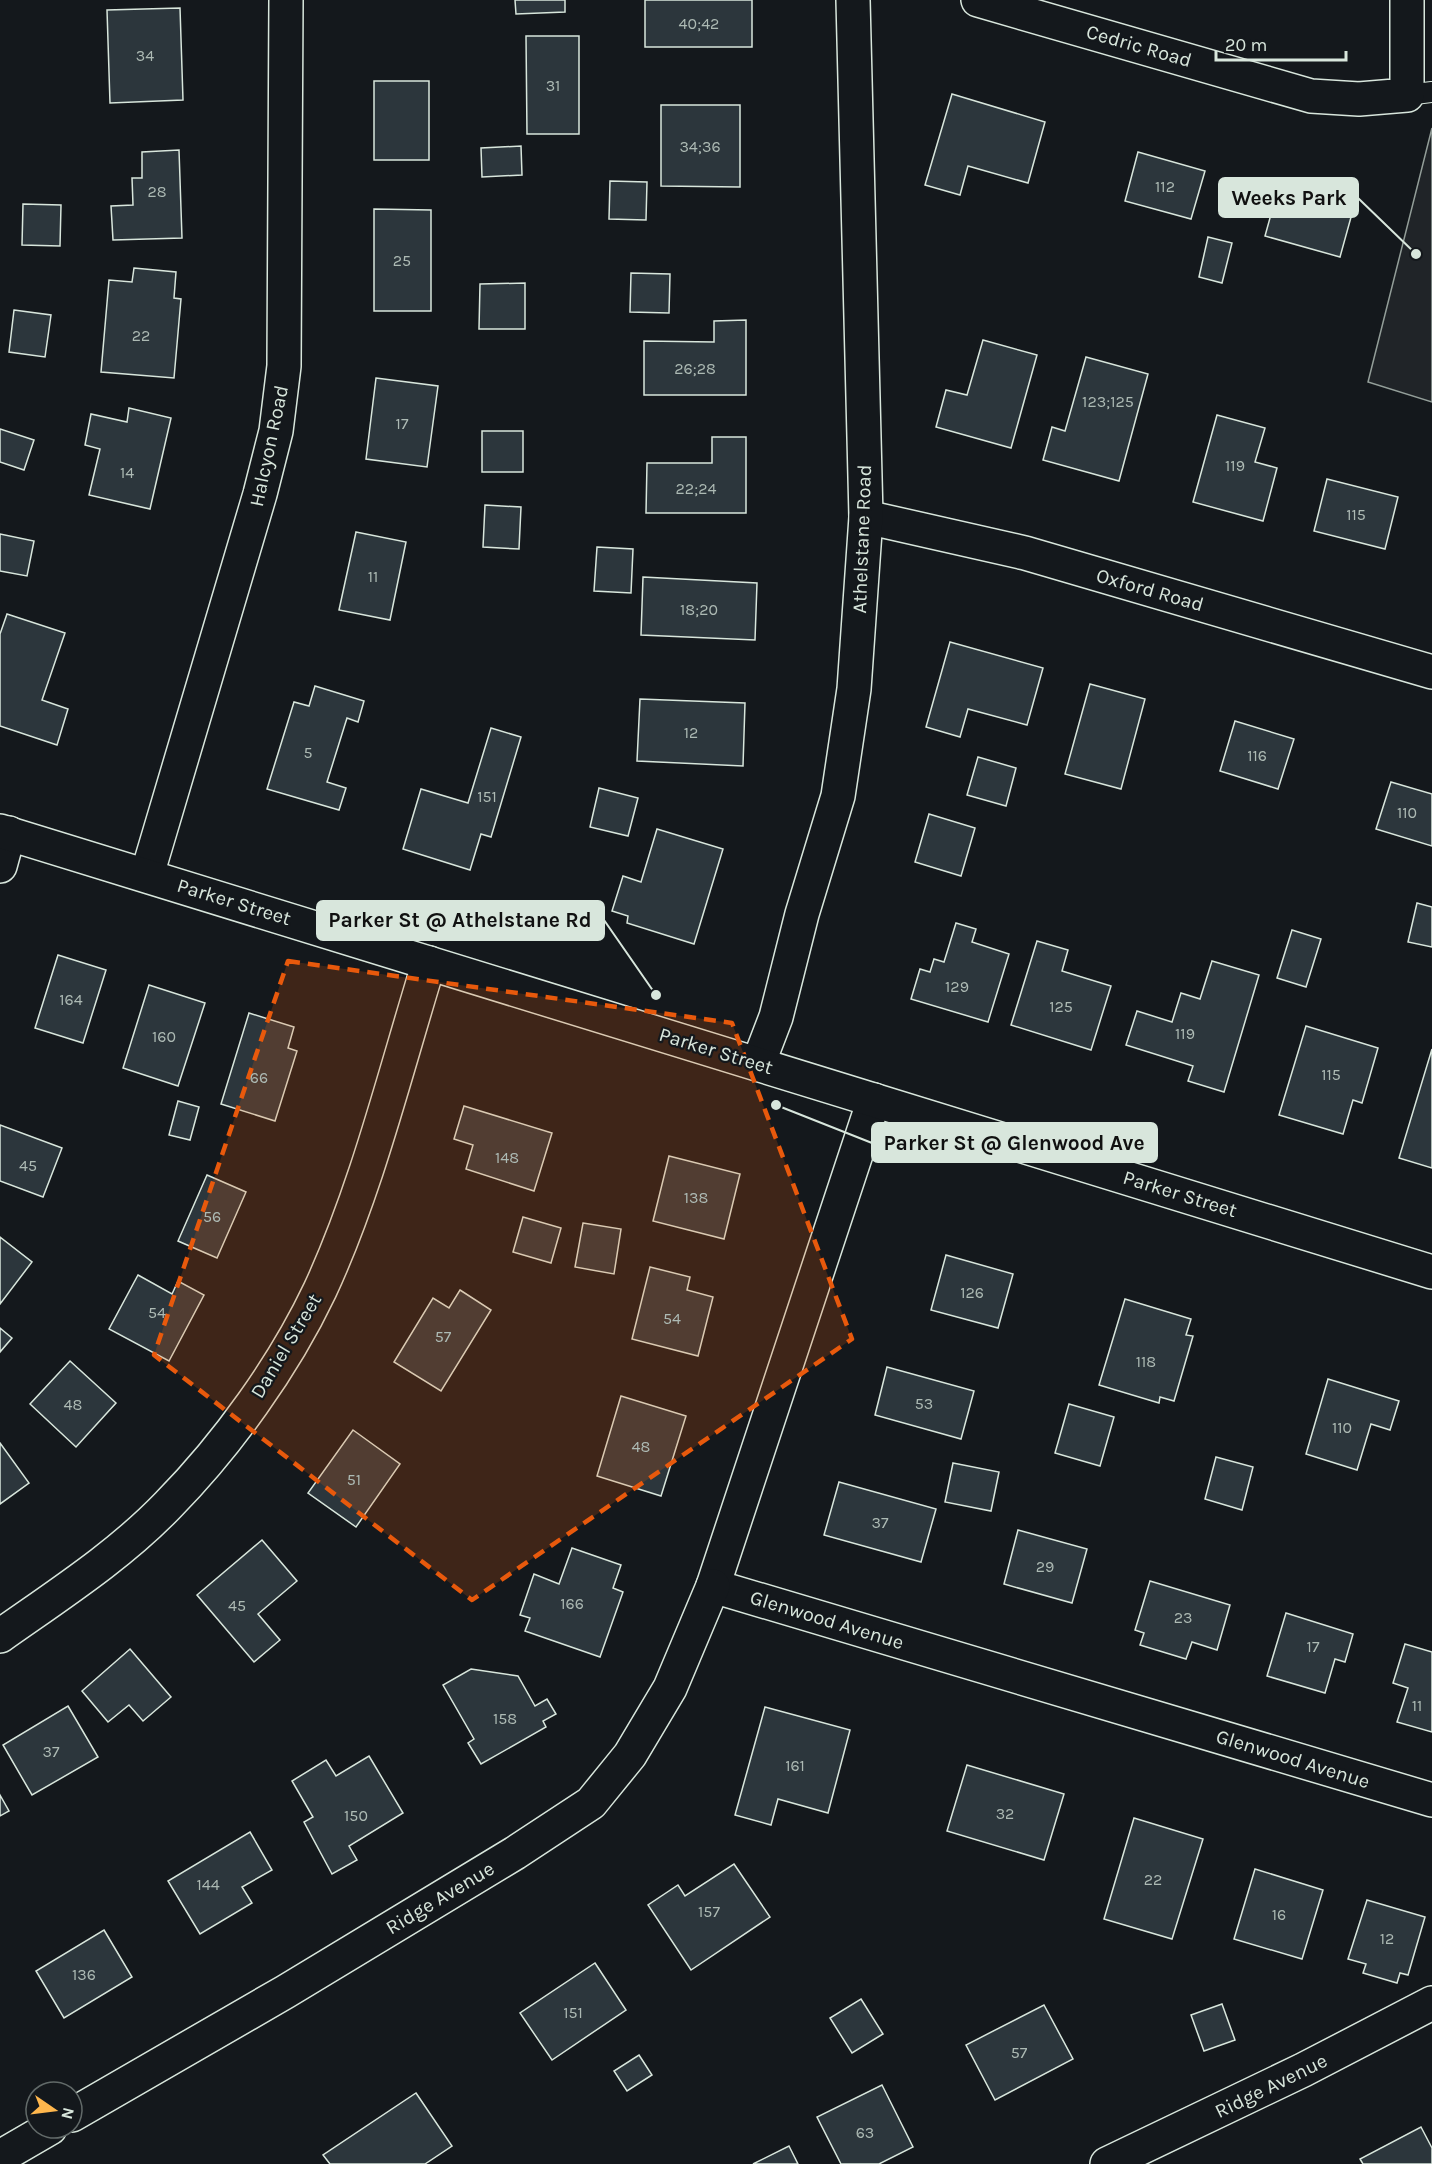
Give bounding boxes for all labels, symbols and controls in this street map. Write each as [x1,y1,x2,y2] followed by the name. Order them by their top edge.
[679,14,719,33] house number: 40;42
[1084,20,1194,72] street label: Cedric Road
[1216,24,1346,62] scale bar
[1225,34,1267,56] text: 20 m
[136,46,154,65] house number: 34
[546,76,560,95] house number: 31
[679,137,721,156] house number: 34;36
[1155,177,1175,196] house number: 112
[1219,178,1358,217] callout: Weeks Park
[147,182,167,201] house number: 28
[1231,186,1347,210] text: Weeks Park
[393,251,411,270] house number: 25
[132,326,150,345] house number: 22
[674,359,716,378] house number: 26;28
[245,383,293,509] street label: Halcyon Road
[1082,392,1134,411] house number: 123;125
[396,414,409,433] house number: 17
[1225,456,1245,475] house number: 119
[120,463,134,482] house number: 14
[848,464,876,614] street label: Athelstane Road
[676,479,717,498] house number: 22;24
[1346,505,1366,524] house number: 115
[1094,564,1206,616] street label: Oxford Road
[368,567,378,586] house number: 11
[680,600,718,619] house number: 18;20
[684,723,698,742] house number: 12
[303,743,313,762] house number: 5
[1247,746,1267,765] house number: 116
[477,787,497,806] house number: 151
[1397,803,1417,822] house number: 110
[174,874,294,930] street label: Parker Street
[317,901,604,940] callout: Parker St @ Athelstane Rd
[328,908,592,932] text: Parker St @ Athelstane Rd
[945,977,969,996] house number: 129
[59,990,83,1009] house number: 164
[1049,997,1073,1016] house number: 125
[656,1023,776,1079] street label: Parker Street
[1175,1024,1195,1043] house number: 119
[152,1027,176,1046] house number: 160
[1321,1065,1341,1084] house number: 115
[250,1068,268,1087] house number: 66
[872,1123,1157,1162] callout: Parker St @ Glenwood Ave
[883,1131,1145,1155] text: Parker St @ Glenwood Ave
[495,1148,519,1167] house number: 148
[19,1156,37,1175] house number: 45
[1120,1166,1240,1222] street label: Parker Street
[684,1188,708,1207] house number: 138
[203,1207,221,1226] house number: 56
[960,1283,984,1302] house number: 126
[246,1289,326,1402] street label: Daniel Street
[148,1303,166,1322] house number: 54
[663,1309,681,1328] house number: 54
[435,1327,452,1346] house number: 57
[1136,1352,1156,1371] house number: 118
[915,1394,933,1413] house number: 53
[64,1395,82,1414] house number: 48
[1332,1418,1352,1437] house number: 110
[632,1437,650,1456] house number: 48
[347,1470,361,1489] house number: 51
[872,1513,889,1532] house number: 37
[1036,1557,1054,1576] house number: 29
[747,1586,907,1654] street label: Glenwood Avenue
[560,1594,584,1613] house number: 166
[228,1596,246,1615] house number: 45
[1174,1608,1192,1627] house number: 23
[1307,1637,1320,1656] house number: 17
[1412,1696,1422,1715] house number: 11
[493,1709,517,1728] house number: 158
[1213,1725,1373,1793] street label: Glenwood Avenue
[43,1742,60,1761] house number: 37
[785,1756,805,1775] house number: 161
[996,1804,1014,1823] house number: 32
[344,1806,368,1825] house number: 150
[382,1857,498,1939] street label: Ridge Avenue
[1144,1870,1162,1889] house number: 22
[196,1875,220,1894] house number: 144
[698,1902,720,1921] house number: 157
[1272,1905,1286,1924] house number: 16
[1380,1929,1394,1948] house number: 12
[72,1965,96,1984] house number: 136
[563,2003,583,2022] house number: 151
[1011,2043,1028,2062] house number: 57
[1211,2049,1331,2123] street label: Ridge Avenue
[24,2080,84,2140] north arrow
[57,2106,79,2121] text: N
[856,2123,874,2142] house number: 63

